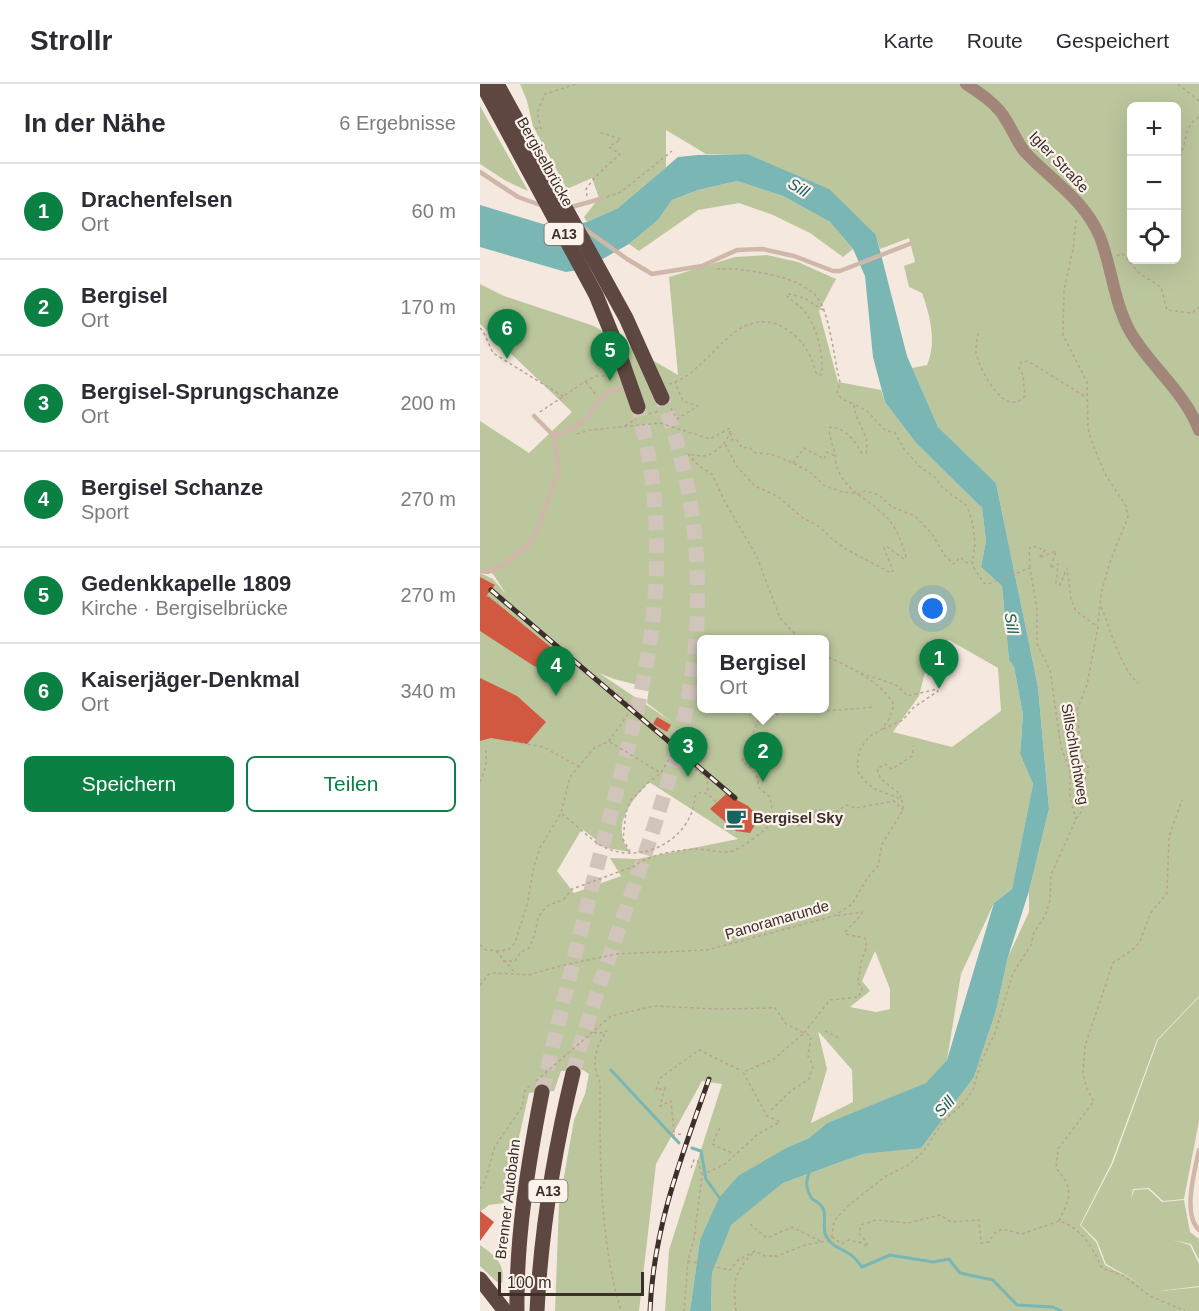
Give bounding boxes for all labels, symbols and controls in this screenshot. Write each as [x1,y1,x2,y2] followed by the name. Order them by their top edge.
[30,25,112,56] text: Strollr
[884,29,934,52] text: Karte
[967,29,1023,52] text: Route
[1056,29,1169,52] text: Gespeichert
[1127,102,1181,264] map controls
[1127,102,1181,156] button: +
[24,108,166,138] text: In der Nähe
[339,112,456,134] text: 6 Ergebnisse
[514,114,577,209] street label: Bergiselbrücke
[1026,128,1093,196] street label: Igler Straße
[1127,156,1181,210] button: −
[785,175,813,201] water label: Sill
[81,187,233,212] text: Drachenfelsen
[38,200,49,222] text: 1
[412,200,456,222] text: 60 m
[1127,210,1181,264] button: locate
[81,213,109,235] text: Ort
[544,223,584,245] road number: A13
[81,283,168,308] text: Bergisel
[38,296,49,318] text: 2
[400,296,456,318] text: 170 m
[81,309,109,331] text: Ort
[488,310,526,359] pin: 6
[590,332,630,381] pin: 5
[81,379,339,404] text: Bergisel-Sprungschanze
[38,392,49,414] text: 3
[400,392,456,414] text: 200 m
[81,405,109,427] text: Ort
[81,475,263,500] text: Bergisel Schanze
[38,488,49,510] text: 4
[400,488,456,510] text: 270 m
[81,501,129,523] text: Sport
[81,571,291,596] text: Gedenkkapelle 1809
[38,584,49,606] text: 5
[400,584,456,606] text: 270 m
[918,594,947,623] your location
[81,597,288,619] text: Kirche · Bergiselbrücke
[1001,611,1022,635] water label: Sill
[697,635,829,713] popup
[920,640,958,689] pin: 1
[536,646,576,696] pin: 4
[720,650,806,675] text: Bergisel
[81,667,300,692] text: Kaiserjäger-Denkmal
[720,676,747,698] text: Ort
[38,680,49,702] text: 6
[400,680,456,702] text: 340 m
[81,693,109,715] text: Ort
[1058,702,1093,806] street label: Sillschluchtweg
[668,728,708,777] pin: 3
[744,732,782,782] pin: 2
[24,756,234,812] button: Speichern
[246,756,456,812] button: Teilen
[724,806,748,830] cafe icon: Bergisel Sky
[753,809,844,826] place label: Bergisel Sky
[723,897,831,943] street label: Panoramarunde
[931,1092,958,1120] water label: Sill
[492,1138,523,1260] street label: Brenner Autobahn
[528,1180,568,1202] road number: A13
[498,1269,644,1296] scale bar
[507,1274,551,1291] text: 100 m

